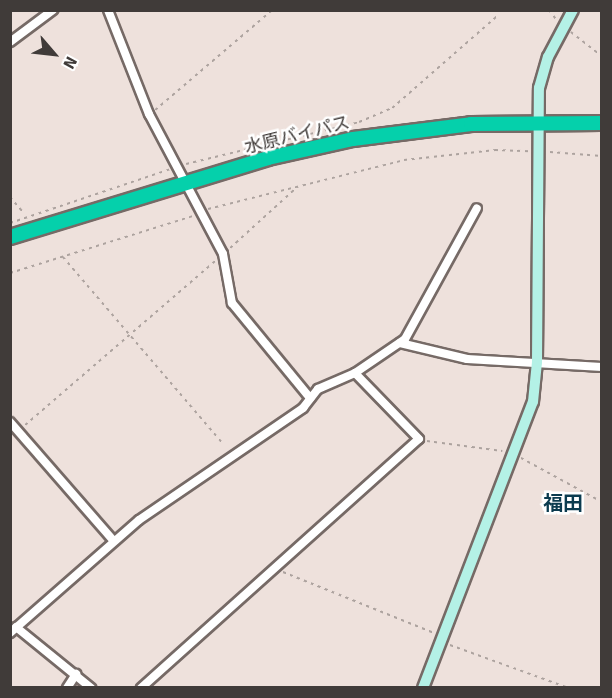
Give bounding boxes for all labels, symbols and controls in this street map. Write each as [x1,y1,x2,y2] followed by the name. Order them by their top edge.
[24,24,84,84] north arrow
[58,53,81,72] text: N
[242,111,352,159] street label: 水原バイパス
[543,491,583,515] district label: 福田

